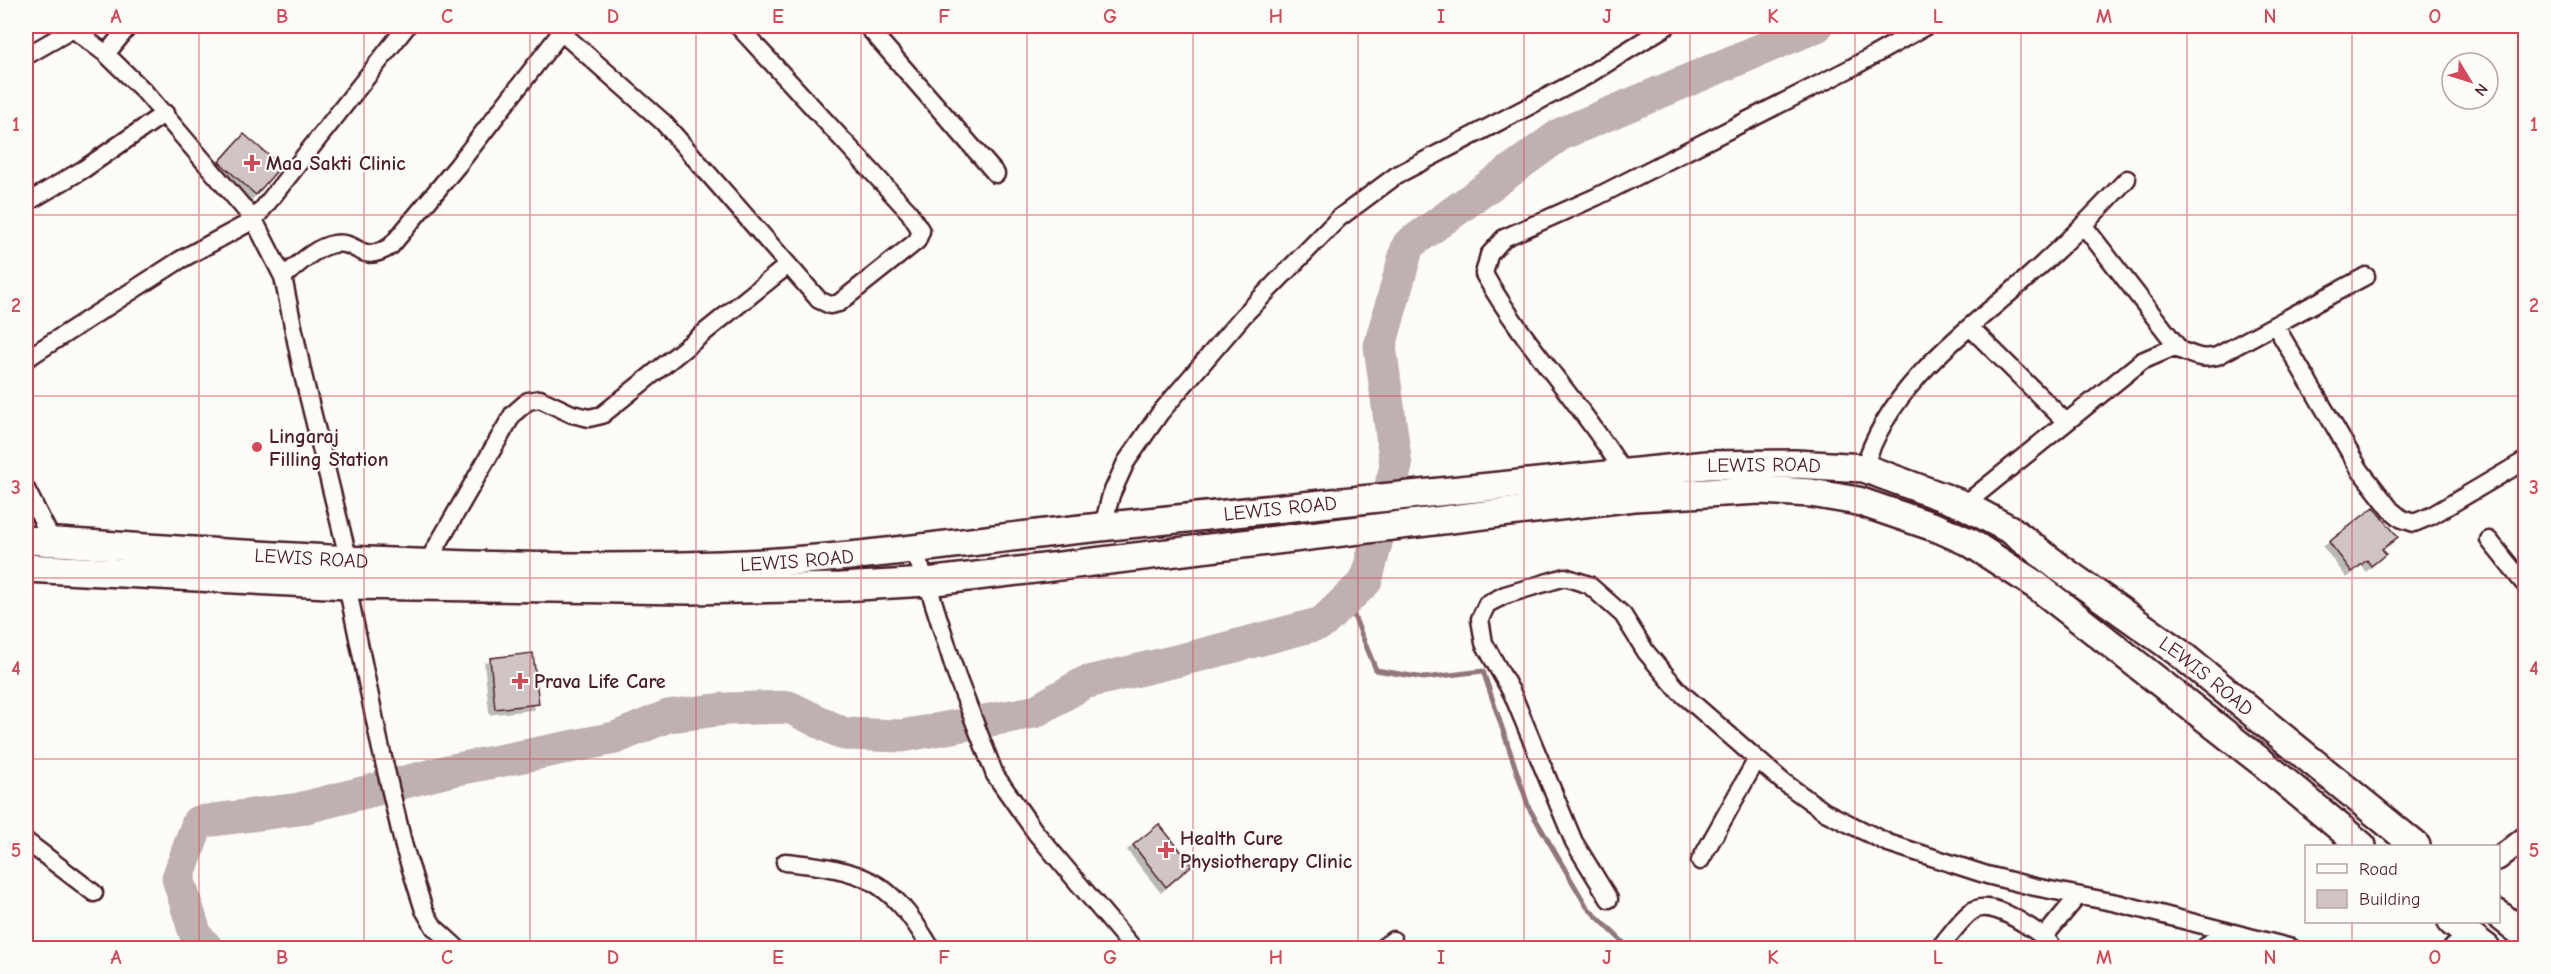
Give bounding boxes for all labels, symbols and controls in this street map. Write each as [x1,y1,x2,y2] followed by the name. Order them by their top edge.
[110,5,122,28] text: A
[276,5,288,28] text: B
[441,5,453,28] text: C
[607,5,619,28] text: D
[772,5,784,28] text: E
[938,5,950,28] text: F
[1103,5,1117,28] text: G
[1269,5,1283,28] text: H
[1437,5,1445,28] text: I
[1602,5,1612,28] text: J
[1767,5,1779,28] text: K
[1933,5,1943,28] text: L
[2096,5,2112,28] text: M
[2263,5,2277,28] text: N
[2429,5,2441,28] text: O
[2440,51,2500,111] north arrow
[2471,80,2491,99] text: N
[12,113,20,136] text: 1
[2530,113,2538,136] text: 1
[266,152,406,175] place label: Maa Sakti Clinic
[243,154,261,172] marker: Maa Sakti Clinic
[11,294,21,317] text: 2
[2529,294,2539,317] text: 2
[269,425,389,471] place label: Lingaraj Filling Station
[250,440,264,454] marker: Lingaraj Filling Station
[1707,452,1822,477] street label: LEWIS ROAD
[11,476,21,499] text: 3
[2529,476,2539,499] text: 3
[1222,491,1338,525] street label: LEWIS ROAD
[254,543,369,572] street label: LEWIS ROAD
[740,544,855,576] street label: LEWIS ROAD
[2155,631,2258,720] street label: LEWIS ROAD
[11,657,21,680] text: 4
[2529,657,2539,680] text: 4
[534,670,666,693] place label: Prava Life Care
[511,672,529,690] marker: Prava Life Care
[1180,827,1353,873] place label: Health Cure Physiotherapy Clinic
[11,839,21,862] text: 5
[2529,839,2539,862] text: 5
[1157,841,1175,859] marker: Health Cure Physiotherapy Clinic
[2305,845,2500,923] legend
[2359,859,2398,880] text: Road
[2359,889,2421,910] text: Building
[110,946,122,969] text: A
[276,946,288,969] text: B
[441,946,453,969] text: C
[607,946,619,969] text: D
[772,946,784,969] text: E
[938,946,950,969] text: F
[1103,946,1117,969] text: G
[1269,946,1283,969] text: H
[1437,946,1445,969] text: I
[1602,946,1612,969] text: J
[1767,946,1779,969] text: K
[1933,946,1943,969] text: L
[2096,946,2112,969] text: M
[2263,946,2277,969] text: N
[2429,946,2441,969] text: O

